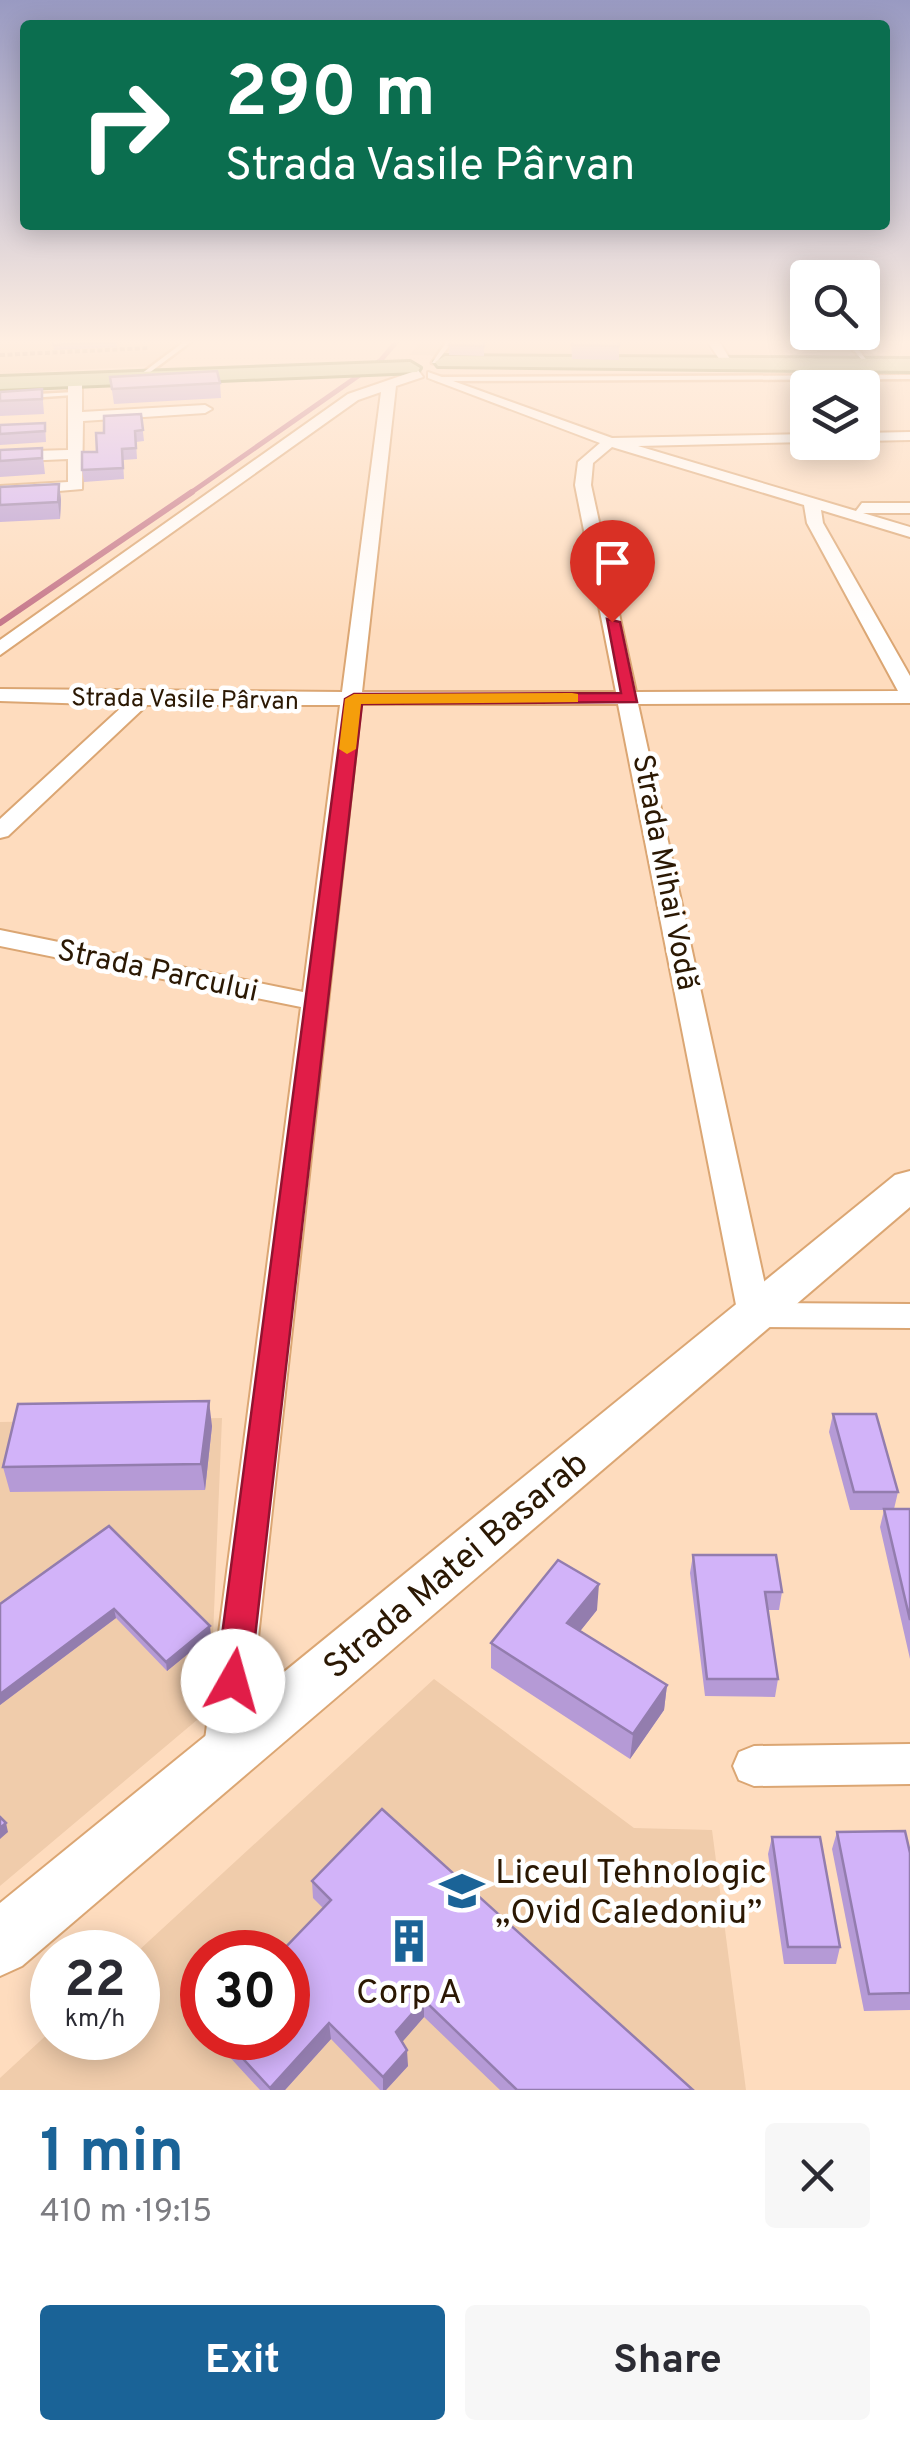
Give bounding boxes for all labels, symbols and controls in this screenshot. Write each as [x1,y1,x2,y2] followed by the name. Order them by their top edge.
[225,52,436,141] text: 290 m
[60,60,190,190] icon: right
[225,139,635,196] text: Strada Vasile Pârvan
[790,260,880,460] map controls
[790,260,880,350] button: search
[790,370,880,460] button: layers
[570,520,655,623] pin
[585,535,640,590] icon: arrive
[71,683,299,719] street label: Strada Vasile Pârvan
[623,751,705,994] street label: Strada Mihai Vodă
[54,933,261,1012] street label: Strada Parcului
[316,1443,598,1690] street label: Strada Matei Basarab
[181,1629,285,1733] position arrow
[495,1852,767,1936] place label: Liceul Tehnologic „Ovid Caledoniu”
[438,1867,486,1915] school or university icon: Liceul Tehnologic „Ovid Caledoniu”
[385,1917,433,1965] building icon: Corp A
[180,1930,310,2060] speed limit sign: 30
[64,1951,126,2014] text: 22
[356,1972,462,2016] place label: Corp A
[65,2004,125,2036] text: km/h
[40,2117,184,2193] text: 1 min
[765,2123,870,2228] button: close
[40,2193,212,2233] text: 410 m · 19:15
[40,2305,445,2420] button: Exit
[465,2305,870,2420] button: Share

